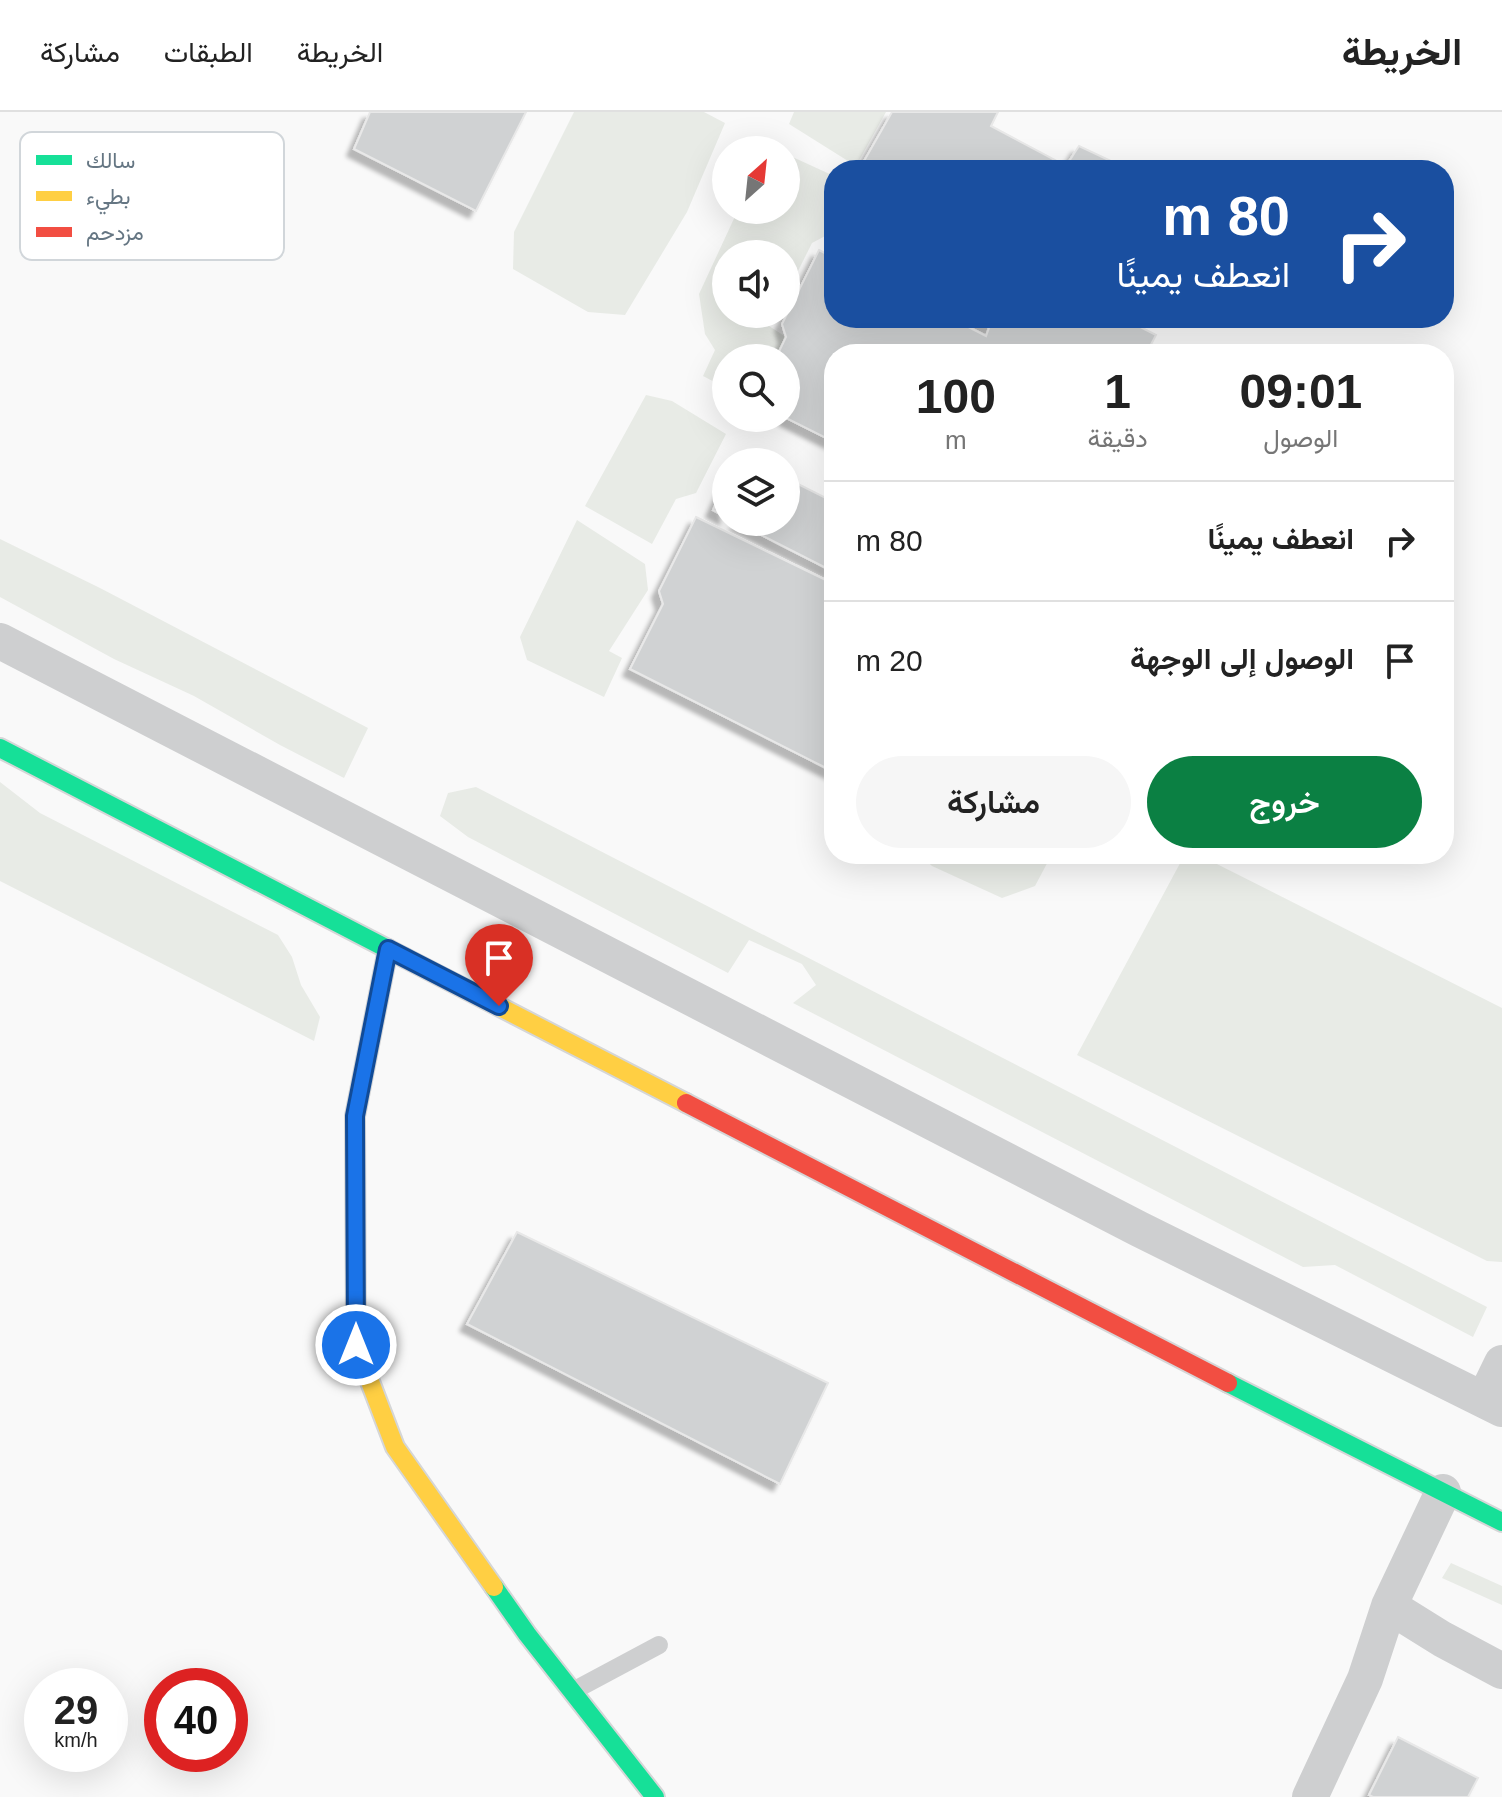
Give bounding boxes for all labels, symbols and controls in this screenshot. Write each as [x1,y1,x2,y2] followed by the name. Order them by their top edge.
[1342,31,1462,73] text: الخريطة
[40,37,120,68] text: مشاركة
[164,37,253,68] text: الطبقات
[297,37,383,68] text: الخريطة
[20,132,284,260] legend
[712,136,800,224] north arrow
[712,136,800,536] map controls
[86,148,135,173] text: سالك
[86,184,131,215] text: بطيء
[1162,184,1290,247] text: 80 m
[1318,192,1422,296] icon: right
[86,220,144,247] text: مزدحم
[712,240,800,328] button: sound
[1117,254,1290,295] text: انعطف يمينًا
[712,344,800,432] button: search
[1104,365,1131,418] text: 1
[1240,365,1362,418] text: 09:01
[916,370,996,423] text: 100
[1088,423,1148,453] text: دقيقة
[1263,423,1338,453] text: الوصول
[945,425,967,455] text: m
[712,448,800,536] button: layers
[1378,519,1422,563] icon: right
[1207,522,1354,555] text: انعطف يمينًا
[856,524,923,557] text: 80 m
[1378,639,1422,683] icon: arrive
[1130,642,1354,675] text: الوصول إلى الوجهة
[856,644,923,677] text: 20 m
[856,756,1131,848] button: مشاركة
[1147,756,1422,848] button: خروج
[465,924,533,1006] pin
[477,936,521,980] icon: arrive
[314,1303,398,1387] position arrow
[144,1668,248,1772] speed limit sign: 40
[54,1688,98,1732] text: 29
[54,1729,98,1751] text: km/h

